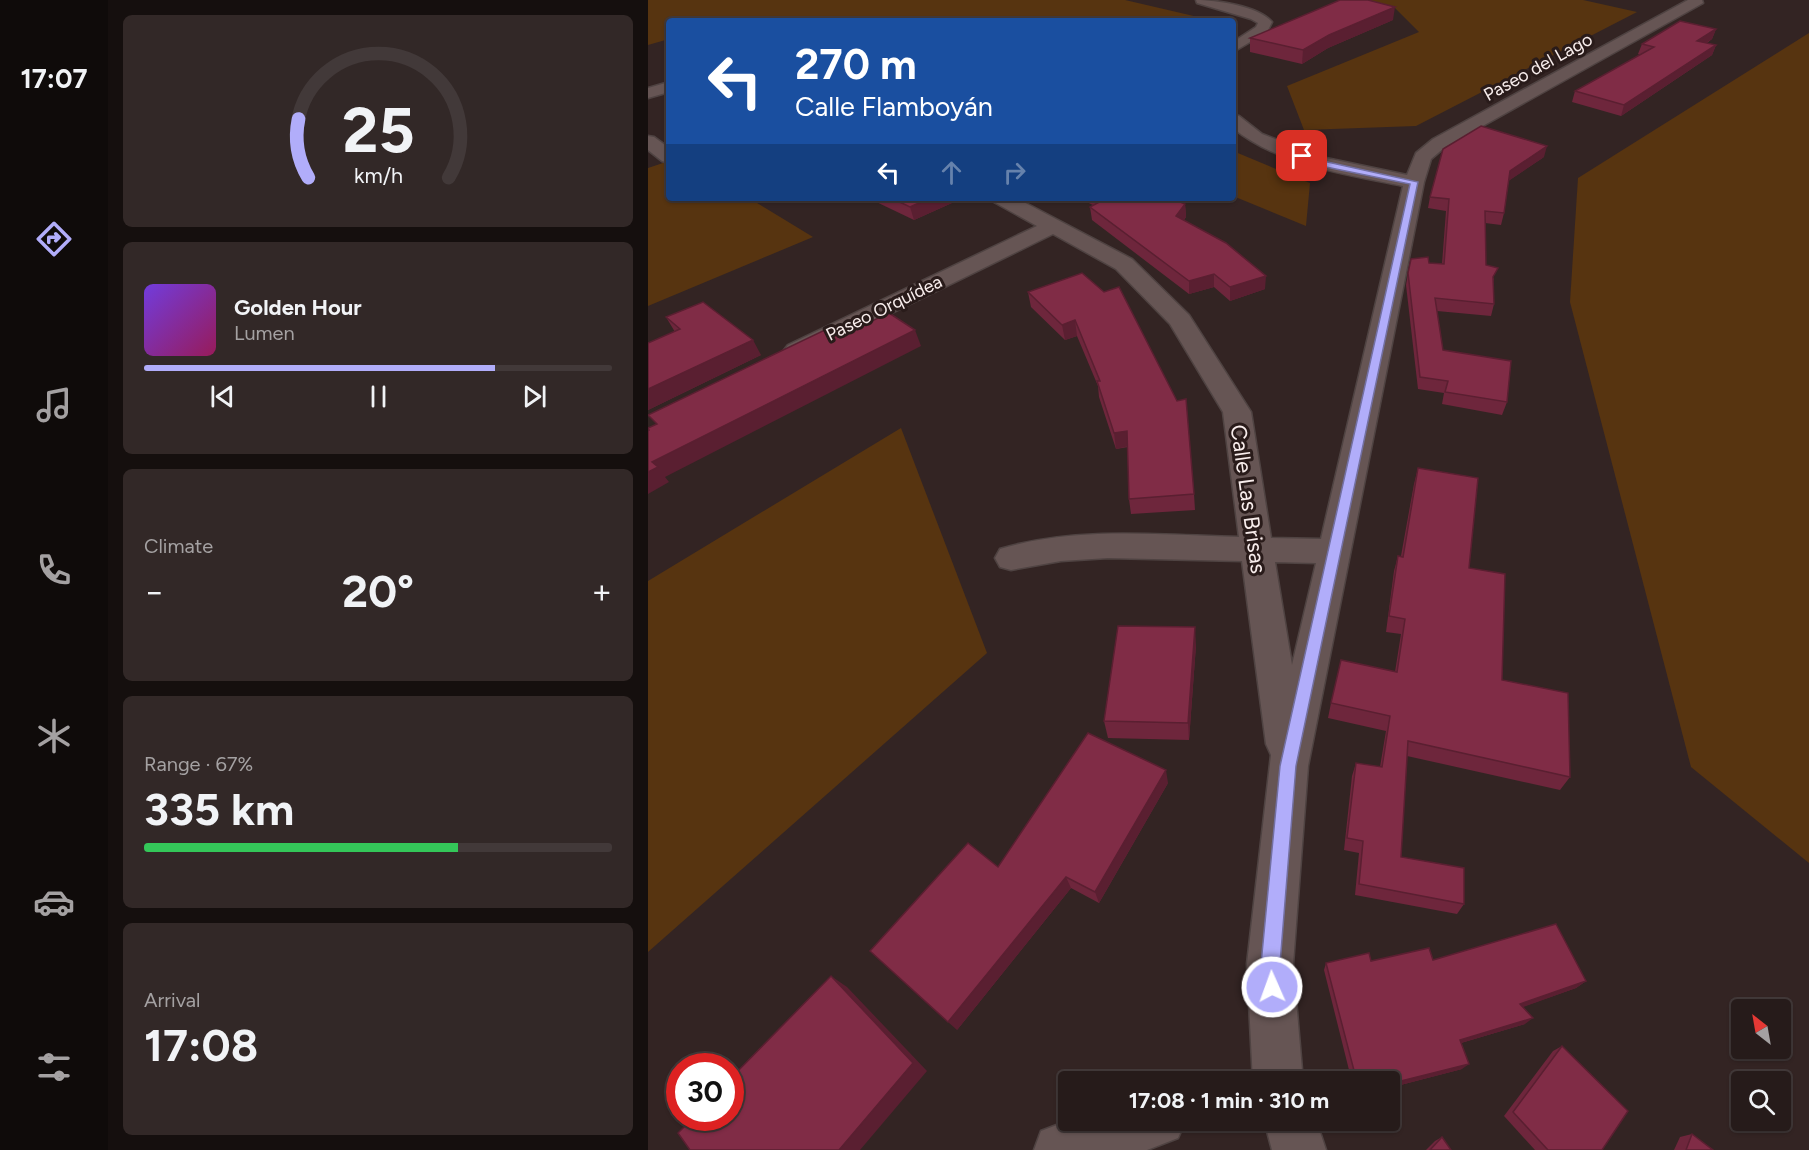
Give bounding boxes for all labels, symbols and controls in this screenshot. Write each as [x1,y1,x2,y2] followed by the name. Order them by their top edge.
[1480,28,1596,106] street label: Paseo del Lago
[795,39,917,90] text: 270 m
[696,42,774,120] icon: left
[20,62,88,95] text: 17:07
[795,90,993,123] text: Calle Flamboyán
[342,93,414,168] text: 25
[1276,130,1327,181] pin
[1285,139,1318,172] icon: arrive
[872,156,905,189] icon: left
[935,156,968,189] icon: ahead
[998,156,1031,189] icon: right
[354,163,402,188] text: km/h
[33,218,75,260] icon: directions
[822,270,946,346] street label: Paseo Orquídea
[234,294,362,321] text: Golden Hour
[234,321,295,345] text: Lumen
[206,380,239,413] icon: previous
[362,380,395,413] icon: pause
[518,380,551,413] icon: next
[33,384,75,426] icon: music
[1225,423,1272,575] street label: Calle Las Brisas
[144,534,213,558] text: Climate
[33,549,75,591] icon: phone
[342,564,414,618] text: 20°
[144,572,165,611] text: −
[591,572,612,611] text: +
[33,715,75,757] icon: climate
[144,752,253,776] text: Range · 67%
[144,782,294,836] text: 335 km
[33,881,75,923] icon: car
[1240,955,1304,1019] position arrow
[144,988,200,1012] text: Arrival
[1731,999,1791,1059] north arrow
[1731,999,1791,1131] map controls
[144,1018,258,1072] text: 17:08
[33,1046,75,1088] icon: filters
[666,1053,744,1131] speed limit sign: 30
[1731,1071,1791,1131] button: search
[1129,1087,1329,1114] text: 17:08 · 1 min · 310 m

